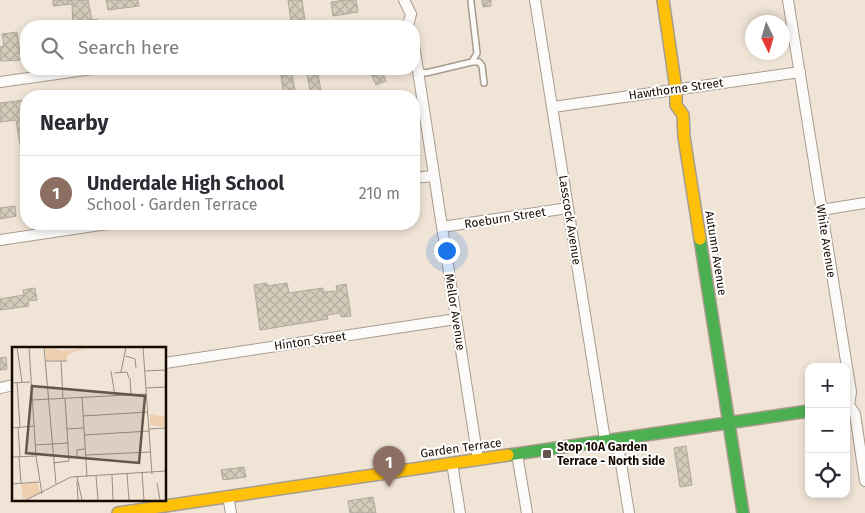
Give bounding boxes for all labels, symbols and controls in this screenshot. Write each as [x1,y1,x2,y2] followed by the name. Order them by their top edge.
[745,15,790,60] north arrow
[20,20,420,75] search box
[38,34,66,62] icon: search
[78,36,179,59] text: Search here
[628,75,725,103] street label: Hawthorne Street
[40,110,108,136] text: Nearby
[87,172,284,195] text: Underdale High School
[556,174,584,266] street label: Lasscock Avenue
[52,184,60,203] text: 1
[359,184,400,203] text: 210 m
[87,195,258,214] text: School · Garden Terrace
[813,203,839,279] street label: White Avenue
[463,205,547,231] street label: Roeburn Street
[702,210,730,296] street label: Autumn Avenue
[434,238,460,264] your location
[442,273,468,351] street label: Mellor Avenue
[273,329,348,353] street label: Hinton Street
[12,347,166,500] inset map
[805,363,850,498] map controls
[805,363,850,408] button: +
[805,408,850,453] button: −
[420,435,502,461] street label: Garden Terrace
[557,440,665,468] place label: Stop 10A Garden Terrace - North side
[373,446,405,487] pin: 1
[541,448,553,460] marker: Stop 10A Garden Terrace - North side
[805,453,850,498] button: locate

